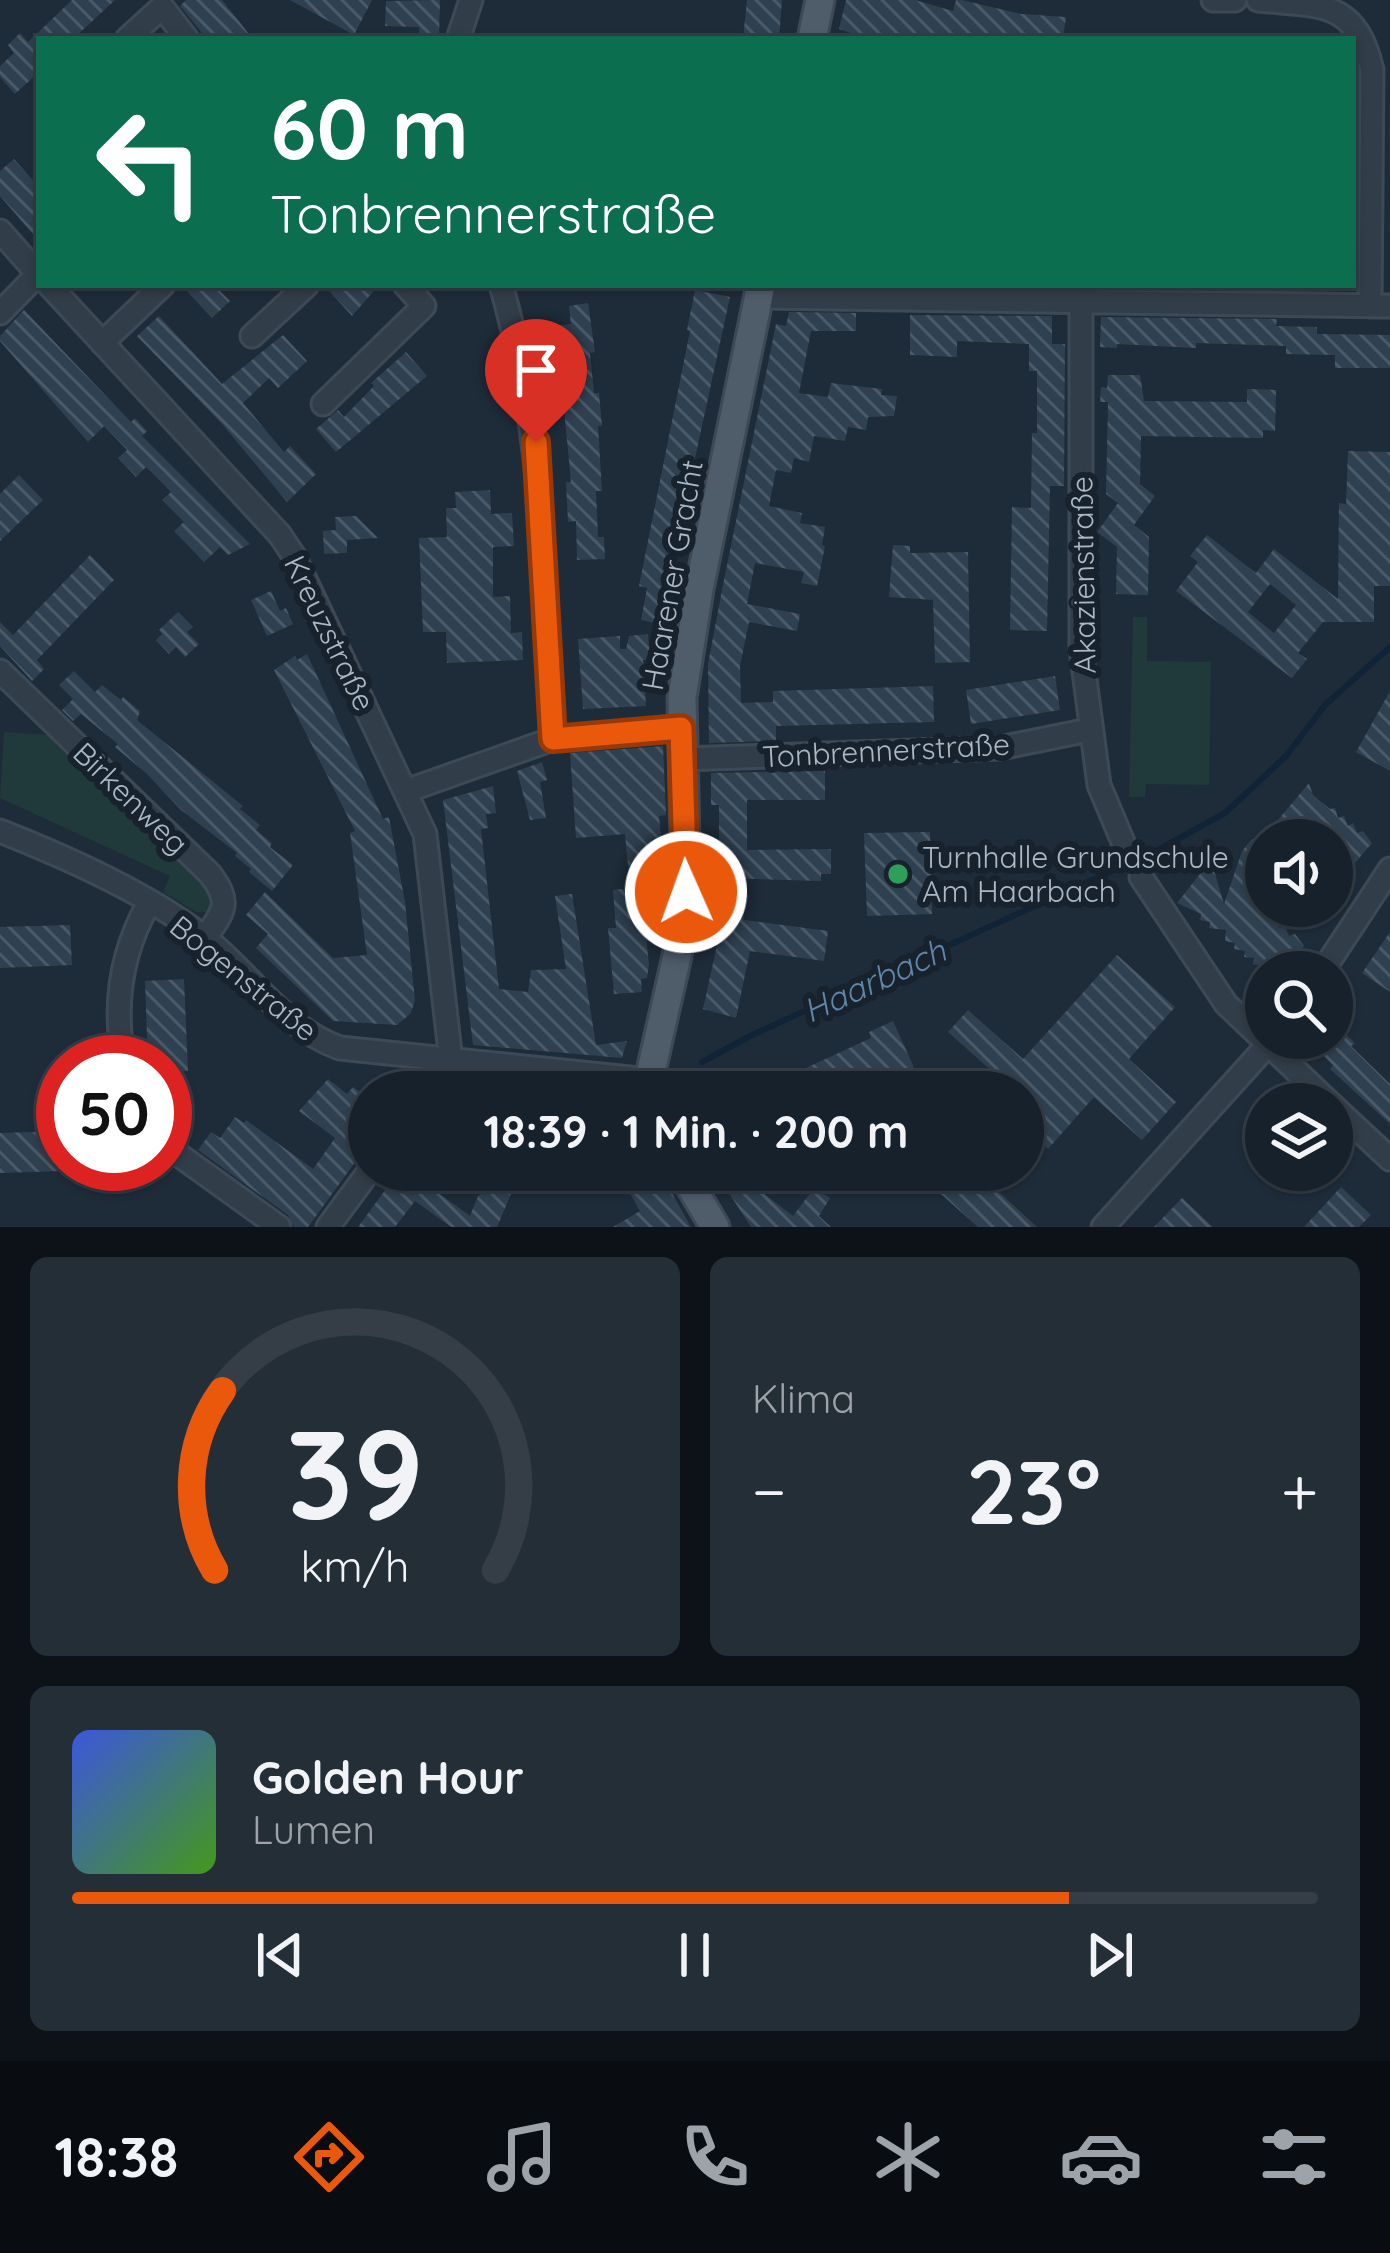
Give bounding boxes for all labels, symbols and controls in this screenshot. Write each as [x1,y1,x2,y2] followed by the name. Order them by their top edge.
[270,75,469,180] text: 60 m
[72,84,228,240] icon: left
[270,179,716,247] text: Tonbrennerstraße
[485,319,587,442] pin
[503,337,569,403] icon: arrive
[633,457,711,693] street label: Haarener Gracht
[1062,476,1104,674] street label: Akazienstraße
[276,549,384,717] street label: Kreuzstraße
[761,725,1011,775] street label: Tonbrennerstraße
[66,734,196,862] street label: Birkenweg
[1245,819,1353,1191] map controls
[1245,819,1353,927] button: sound
[623,829,749,955] position arrow
[922,838,1229,910] place label: Turnhalle Grundschule Am Haarbach
[885,861,911,887] marker: Turnhalle Grundschule Am Haarbach
[163,907,325,1049] street label: Bogenstraße
[796,929,953,1031] water label: Haarbach
[1245,951,1353,1059] button: search
[36,1035,192,1191] speed limit sign: 50
[1245,1083,1353,1191] button: layers
[483,1103,909,1159] text: 18:39 · 1 Min. · 200 m
[752,1374,855,1423] text: Klima
[286,1394,424,1550] text: 39
[966,1434,1101,1547] text: 23°
[752,1449,786,1532] text: −
[1281,1449,1318,1532] text: +
[301,1538,409,1592] text: km/h
[252,1749,524,1805] text: Golden Hour
[252,1805,375,1854] text: Lumen
[247,1922,313,1988] icon: previous
[662,1922,728,1988] icon: pause
[1077,1922,1143,1988] icon: next
[287,2115,371,2199] icon: directions
[480,2115,564,2199] icon: music
[673,2115,757,2199] icon: phone
[866,2115,950,2199] icon: climate
[1059,2115,1143,2199] icon: car
[1252,2115,1336,2199] icon: filters
[54,2123,178,2191] text: 18:38

